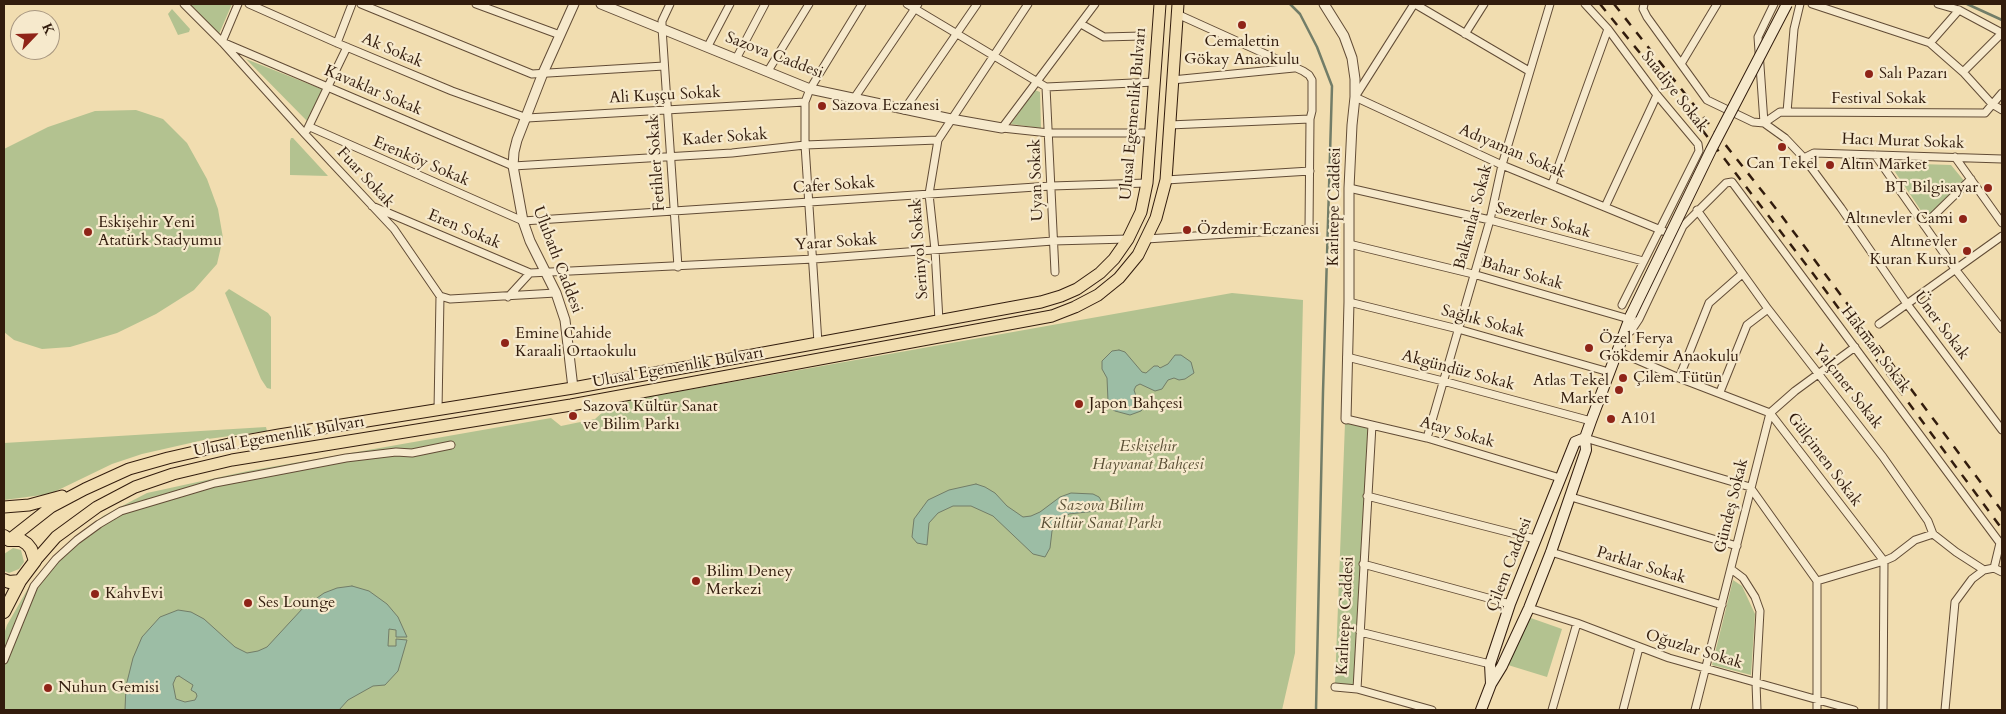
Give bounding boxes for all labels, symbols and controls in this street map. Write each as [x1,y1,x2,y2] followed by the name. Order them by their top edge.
[10,10,60,60] north arrow
[1236,19,1248,31] marker: Cemalettin Gökay Anaokulu
[37,20,59,38] text: K
[1117,27,1151,201] street label: Ulusal Egemenlik Bulvarı
[358,29,426,73] street label: Ak Sokak
[722,29,826,83] street label: Sazova Caddesi
[1184,32,1300,70] place label: Cemalettin Gökay Anaokulu
[1636,48,1712,136] street label: Suadiye Sokak
[321,62,425,120] street label: Kavaklar Sokak
[1879,64,1948,84] place label: Salı Pazarı
[1863,68,1875,80] marker: Salı Pazarı
[609,83,721,109] street label: Ali Kuşçu Sokak
[1831,89,1927,109] street label: Festival Sokak
[832,96,939,116] place label: Sazova Eczanesi
[816,100,828,112] marker: Sazova Eczanesi
[644,114,670,212] street label: Fetihler Sokak
[1456,121,1568,183] street label: Adıyaman Sokak
[682,125,768,151] street label: Kader Sokak
[1841,130,1965,154] street label: Hacı Murat Sokak
[370,133,472,191] street label: Erenköy Sokak
[1026,138,1048,222] street label: Uyan Sokak
[1776,141,1788,153] marker: Can Tekel
[332,144,398,212] street label: Fuar Sokak
[1324,147,1346,267] street label: Karlıtepe Caddesi
[1746,154,1818,174] place label: Can Tekel
[1840,155,1927,175] place label: Altın Market
[1824,159,1836,171] marker: Altın Market
[1451,162,1497,272] street label: Balkanlar Sokak
[792,174,876,198] street label: Cafer Sokak
[1885,178,1978,198] place label: BT Bilgisayar
[1982,182,1994,194] marker: BT Bilgisayar
[907,198,933,300] street label: Serinyol Sokak
[1493,199,1593,243] street label: Sezerler Sokak
[528,204,586,316] street label: Ulubatlı Caddesi
[425,206,503,254] street label: Eren Sokak
[1845,209,1953,229] place label: Altınevler Cami
[98,213,222,251] place label: Eskişehir Yeni Atatürk Stadyumu
[1957,213,1969,225] marker: Altınevler Cami
[1197,220,1319,240] place label: Özdemir Eczanesi
[1181,224,1193,236] marker: Özdemir Eczanesi
[82,226,94,238] marker: Eskişehir Yeni Atatürk Stadyumu
[794,231,878,255] street label: Yarar Sokak
[1870,232,1957,270] place label: Altınevler Kuran Kursu
[1961,245,1973,257] marker: Altınevler Kuran Kursu
[1479,253,1565,295] street label: Bahar Sokak
[1909,288,1973,364] street label: Üner Sokak
[1439,302,1527,342] street label: Sağlık Sokak
[1836,303,1914,397] street label: Hakman Sokak
[515,324,637,362] place label: Emine Cahide Karaali Ortaokulu
[1599,329,1739,367] place label: Özel Ferya Gökdemir Anaokulu
[499,337,511,349] marker: Emine Cahide Karaali Ortaokulu
[1808,341,1886,433] street label: Yalçıner Sokak
[1583,342,1595,354] marker: Özel Ferya Gökdemir Anaokulu
[591,344,765,392] street label: Ulusal Egemenlik Bulvarı
[1399,347,1517,395] street label: Akgündüz Sokak
[1633,368,1722,388] place label: Çilem Tütün
[1533,371,1609,409] place label: Atlas Tekel Market
[1617,372,1629,384] marker: Çilem Tütün
[1613,384,1625,396] marker: Atlas Tekel Market
[1089,394,1183,414] place label: Japon Bahçesi
[583,397,718,435] place label: Sazova Kültür Sanat ve Bilim Parkı
[1073,398,1085,410] marker: Japon Bahçesi
[1621,409,1657,429] place label: A101
[1783,409,1865,511] street label: Gülçimen Sokak
[567,410,579,422] marker: Sazova Kültür Sanat ve Bilim Parkı
[192,413,366,461] street label: Ulusal Egemenlik Bulvarı
[1417,413,1497,453] street label: Atay Sokak
[1605,413,1617,425] marker: A101
[1092,437,1204,475] park label: Eskişehir Hayvanat Bahçesi
[1711,457,1753,555] street label: Gündeş Sokak
[1040,496,1162,534] park label: Sazova Bilim Kültür Sanat Parkı
[1483,515,1537,615] street label: Çilem Caddesi
[1594,543,1688,589] street label: Parklar Sokak
[1333,556,1359,676] street label: Karlıtepe Caddesi
[706,562,793,600] place label: Bilim Deney Merkezi
[690,575,702,587] marker: Bilim Deney Merkezi
[105,584,163,604] place label: KahvEvi
[89,588,101,600] marker: KahvEvi
[258,593,335,613] place label: Ses Lounge
[242,597,254,609] marker: Ses Lounge
[1643,626,1745,674] street label: Oğuzlar Sokak
[58,678,159,698] place label: Nuhun Gemisi
[42,682,54,694] marker: Nuhun Gemisi

